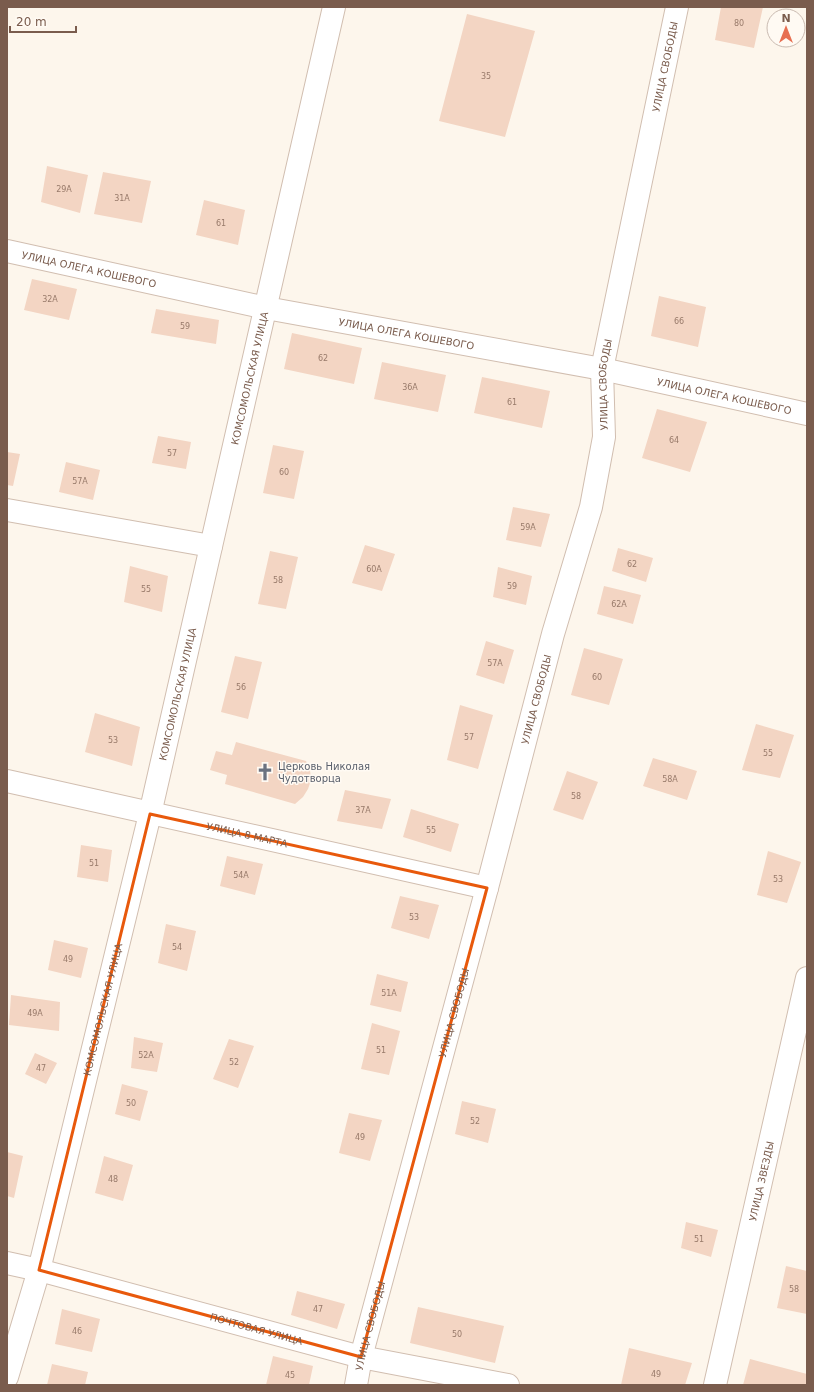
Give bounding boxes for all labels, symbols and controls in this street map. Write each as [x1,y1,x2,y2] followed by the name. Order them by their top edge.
[10,8,76,34] scale bar
[766,8,806,48] north arrow
[781,12,791,25] text: N
[16,15,47,29] text: 20 m
[734,19,744,28] house number: 80
[650,21,680,113] street label: УЛИЦА СВОБОДЫ
[481,72,491,81] house number: 35
[56,185,72,194] house number: 29А
[114,194,130,203] house number: 31А
[216,219,226,228] house number: 61
[21,249,157,290] street label: УЛИЦА ОЛЕГА КОШЕВОГО
[42,295,58,304] house number: 32А
[229,311,270,446] street label: КОМСОМОЛЬСКАЯ УЛИЦА
[338,316,475,352] street label: УЛИЦА ОЛЕГА КОШЕВОГО
[674,317,684,326] house number: 66
[180,322,190,331] house number: 59
[597,338,614,430] street label: УЛИЦА СВОБОДЫ
[318,354,328,363] house number: 62
[656,376,793,416] street label: УЛИЦА ОЛЕГА КОШЕВОГО
[402,383,418,392] house number: 36А
[507,398,517,407] house number: 61
[669,436,679,445] house number: 64
[167,449,177,458] house number: 57
[279,468,289,477] house number: 60
[72,477,88,486] house number: 57А
[520,523,536,532] house number: 59А
[627,560,637,569] house number: 62
[366,565,382,574] house number: 60А
[273,576,283,585] house number: 58
[507,582,517,591] house number: 59
[141,585,151,594] house number: 55
[611,600,627,609] house number: 62А
[157,626,198,762] street label: КОМСОМОЛЬСКАЯ УЛИЦА
[520,654,553,745] street label: УЛИЦА СВОБОДЫ
[487,659,503,668] house number: 57А
[592,673,602,682] house number: 60
[236,683,246,692] house number: 56
[464,733,474,742] house number: 57
[108,736,118,745] house number: 53
[763,749,773,758] house number: 55
[278,761,370,784] place label: Церковь Николая Чудотворца
[255,762,275,782] church icon: Церковь Николая Чудотворца
[662,775,678,784] house number: 58А
[571,792,581,801] house number: 58
[355,806,371,815] house number: 37А
[205,821,289,849] street label: УЛИЦА 8 МАРТА
[426,826,436,835] house number: 55
[89,859,99,868] house number: 51
[233,871,249,880] house number: 54А
[773,875,783,884] house number: 53
[409,913,419,922] house number: 53
[81,942,124,1077] street label: КОМСОМОЛЬСКАЯ УЛИЦА
[172,943,182,952] house number: 54
[63,955,73,964] house number: 49
[437,967,471,1059] street label: УЛИЦА СВОБОДЫ
[381,989,397,998] house number: 51А
[27,1009,43,1018] house number: 49А
[376,1046,386,1055] house number: 51
[138,1051,154,1060] house number: 52А
[229,1058,239,1067] house number: 52
[36,1064,46,1073] house number: 47
[126,1099,136,1108] house number: 50
[470,1117,480,1126] house number: 52
[355,1133,365,1142] house number: 49
[747,1140,776,1222] street label: УЛИЦА ЗВЕЗДЫ
[108,1175,118,1184] house number: 48
[694,1235,704,1244] house number: 51
[354,1280,387,1371] street label: УЛИЦА СВОБОДЫ
[789,1285,799,1294] house number: 58
[313,1305,323,1314] house number: 47
[209,1311,304,1347] street label: ПОЧТОВАЯ УЛИЦА
[72,1327,82,1336] house number: 46
[452,1330,462,1339] house number: 50
[651,1370,661,1379] house number: 49
[285,1371,295,1380] house number: 45

